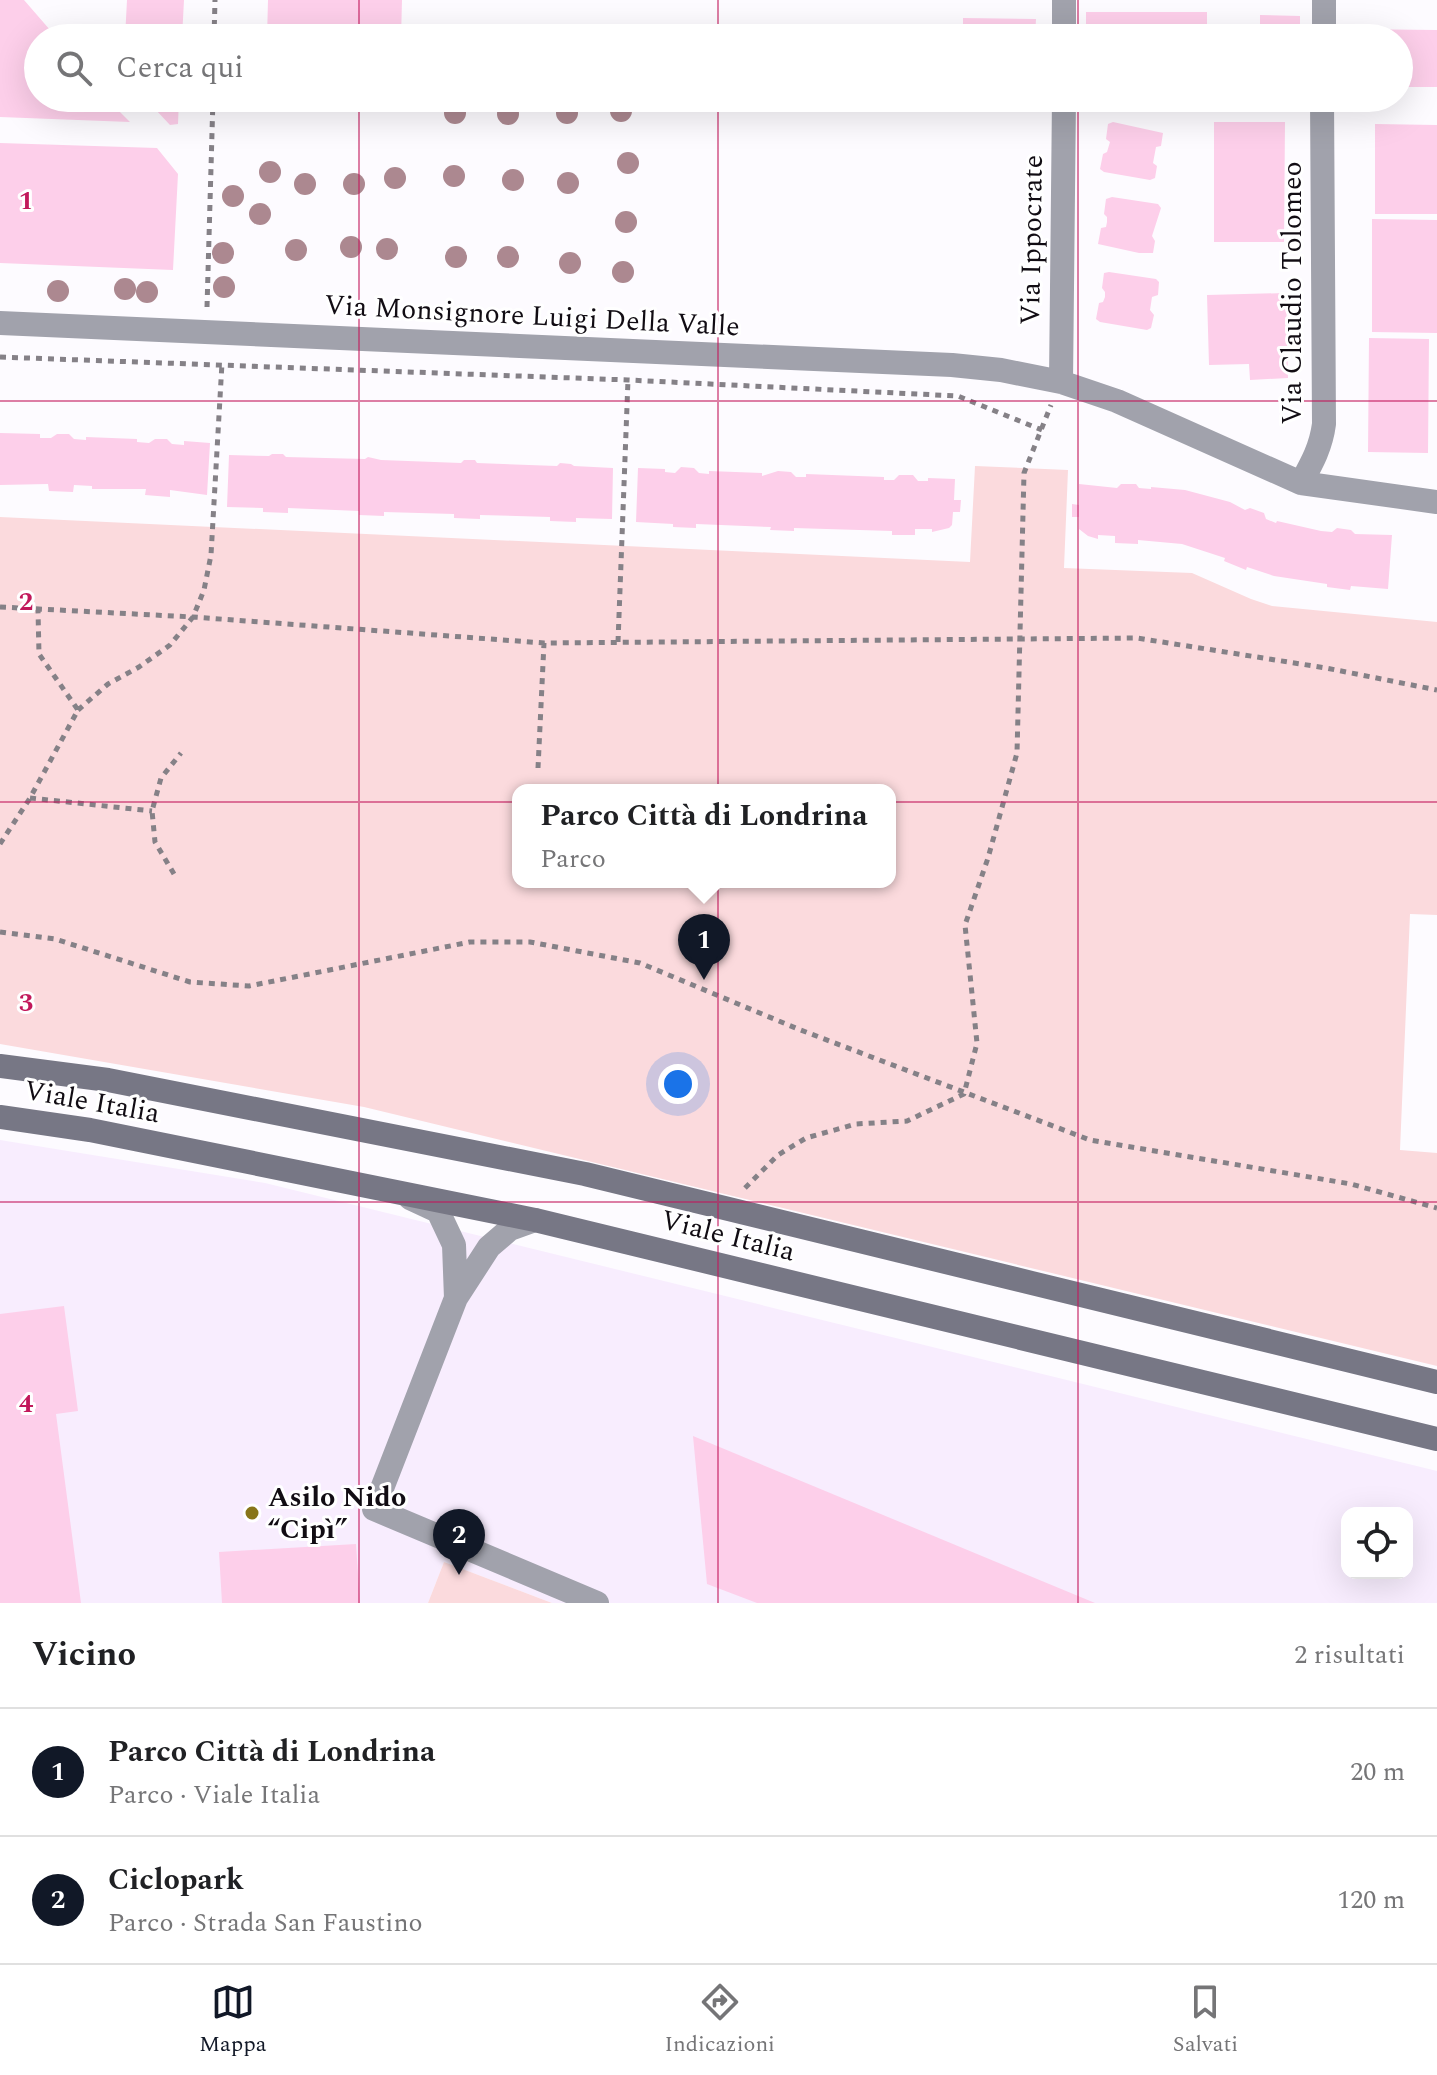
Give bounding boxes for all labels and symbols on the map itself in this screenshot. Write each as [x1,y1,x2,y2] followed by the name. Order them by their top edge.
[1009,155,1055,325] street label: Via Ippocrate
[1271,161,1314,425] street label: Via Claudio Tolomeo
[19,181,33,221] text: 1
[323,284,741,348] street label: Via Monsignore Luigi Della Valle
[19,582,33,622] text: 2
[678,914,730,980] pin: 1
[19,983,33,1023] text: 3
[658,1064,698,1104] your location
[21,1069,163,1135] street label: Viale Italia
[656,1199,800,1273] street label: Viale Italia
[19,1384,34,1424] text: 4
[268,1476,406,1551] place label: Asilo Nido “Cipì”
[243,1504,261,1522] marker: Asilo Nido “Cipì”
[433,1509,485,1575] pin: 2

